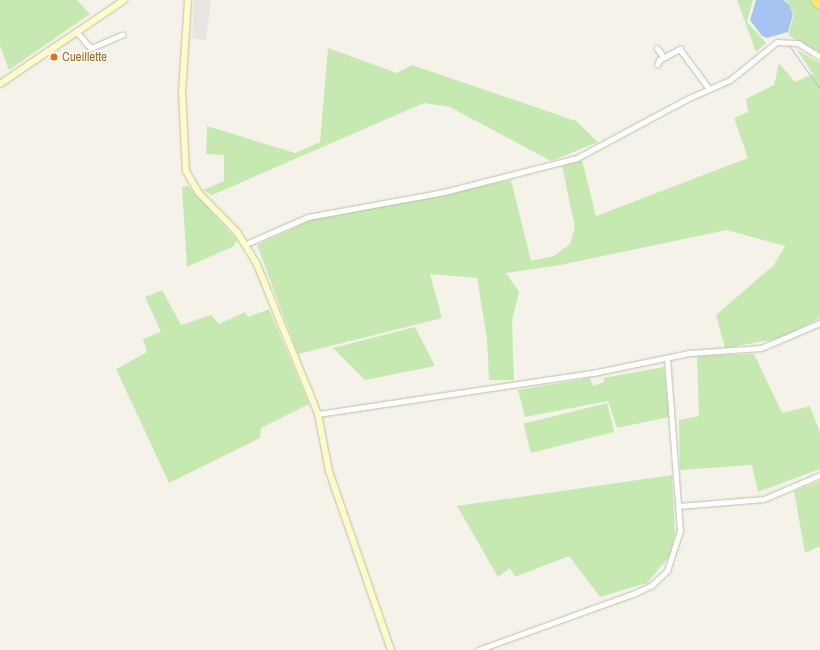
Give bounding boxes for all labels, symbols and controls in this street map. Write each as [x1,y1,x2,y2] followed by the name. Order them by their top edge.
[62,49,107,65] place label: Cueillette
[49,52,59,62] marker: Cueillette

